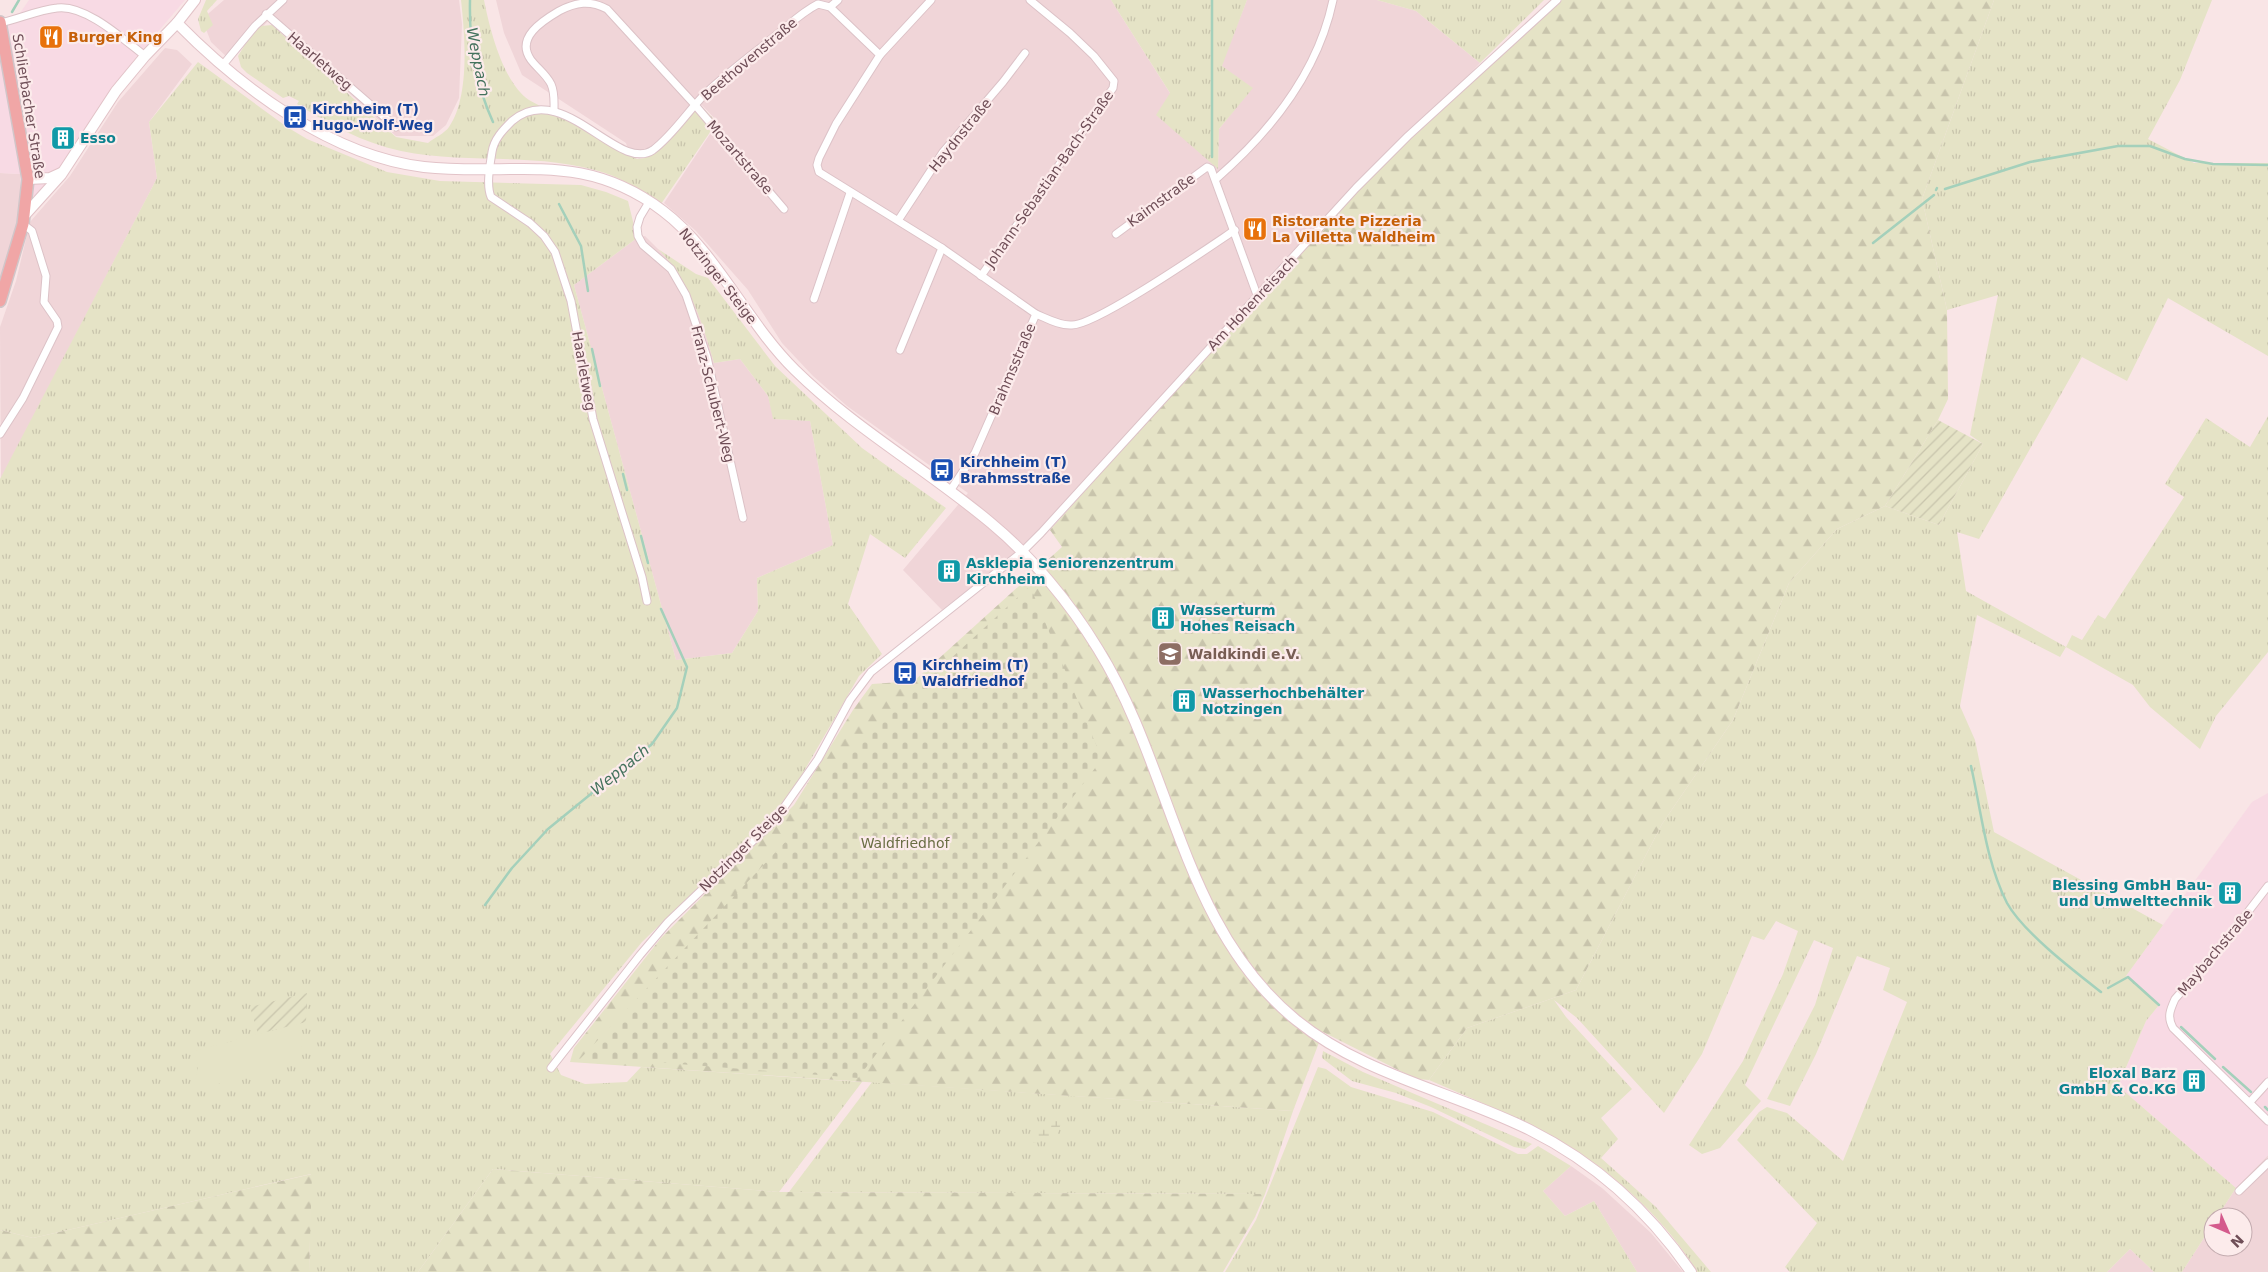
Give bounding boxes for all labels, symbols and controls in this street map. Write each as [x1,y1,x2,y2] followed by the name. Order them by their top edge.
[698,14,800,104] street label: Beethovenstraße
[38,24,64,50] restaurant icon: Burger King
[462,26,494,98] water label: Weppach
[68,29,162,45] place label: Burger King
[284,29,356,93] street label: Haarletweg
[10,32,48,180] street label: Schlierbacher Straße
[981,87,1117,271] street label: Johann-Sebastian-Bach-Straße
[926,95,994,175] street label: Haydnstraße
[312,101,433,133] place label: Kirchheim (T) Hugo-Wolf-Weg
[282,104,308,130] bus stop icon: Kirchheim (T) Hugo-Wolf-Weg
[704,117,776,197] street label: Mozartstraße
[50,125,76,151] building icon: Esso
[80,130,116,146] place label: Esso
[1124,170,1198,230] street label: Kaimstraße
[1272,213,1436,245] place label: Ristorante Pizzeria La Villetta Waldheim
[1242,216,1268,242] restaurant icon: Ristorante Pizzeria La Villetta Waldheim
[676,225,760,327] street label: Notzinger Steige
[1204,252,1300,354] street label: Am Hohenreisach
[985,321,1039,417] street label: Brahmsstraße
[688,324,738,464] street label: Franz-Schubert-Weg
[569,330,599,412] street label: Haarletweg
[960,454,1071,486] place label: Kirchheim (T) Brahmsstraße
[929,457,955,483] bus stop icon: Kirchheim (T) Brahmsstraße
[966,555,1174,587] place label: Asklepia Seniorenzentrum Kirchheim
[936,558,962,584] building icon: Asklepia Seniorenzentrum Kirchheim
[1180,602,1295,634] place label: Wasserturm Hohes Reisach
[1150,605,1176,631] building icon: Wasserturm Hohes Reisach
[1157,641,1183,667] school or university icon: Waldkindi e.V.
[1188,646,1300,662] place label: Waldkindi e.V.
[922,657,1029,689] place label: Kirchheim (T) Waldfriedhof
[892,660,918,686] bus stop icon: Kirchheim (T) Waldfriedhof
[1202,685,1364,717] place label: Wasserhochbehälter Notzingen
[1171,688,1197,714] building icon: Wasserhochbehälter Notzingen
[587,741,653,799] water label: Weppach
[696,801,790,895] street label: Notzinger Steige
[861,835,950,851] park label: Waldfriedhof
[2052,877,2213,909] place label: Blessing GmbH Bau- und Umwelttechnik
[2217,880,2243,906] building icon: Blessing GmbH Bau- und Umwelttechnik
[2174,906,2256,998] street label: Maybachstraße
[2059,1065,2176,1097] place label: Eloxal Barz GmbH & Co.KG
[2181,1068,2207,1094] building icon: Eloxal Barz GmbH & Co.KG
[2203,1207,2253,1257] north arrow
[2227,1231,2247,1251] text: N

